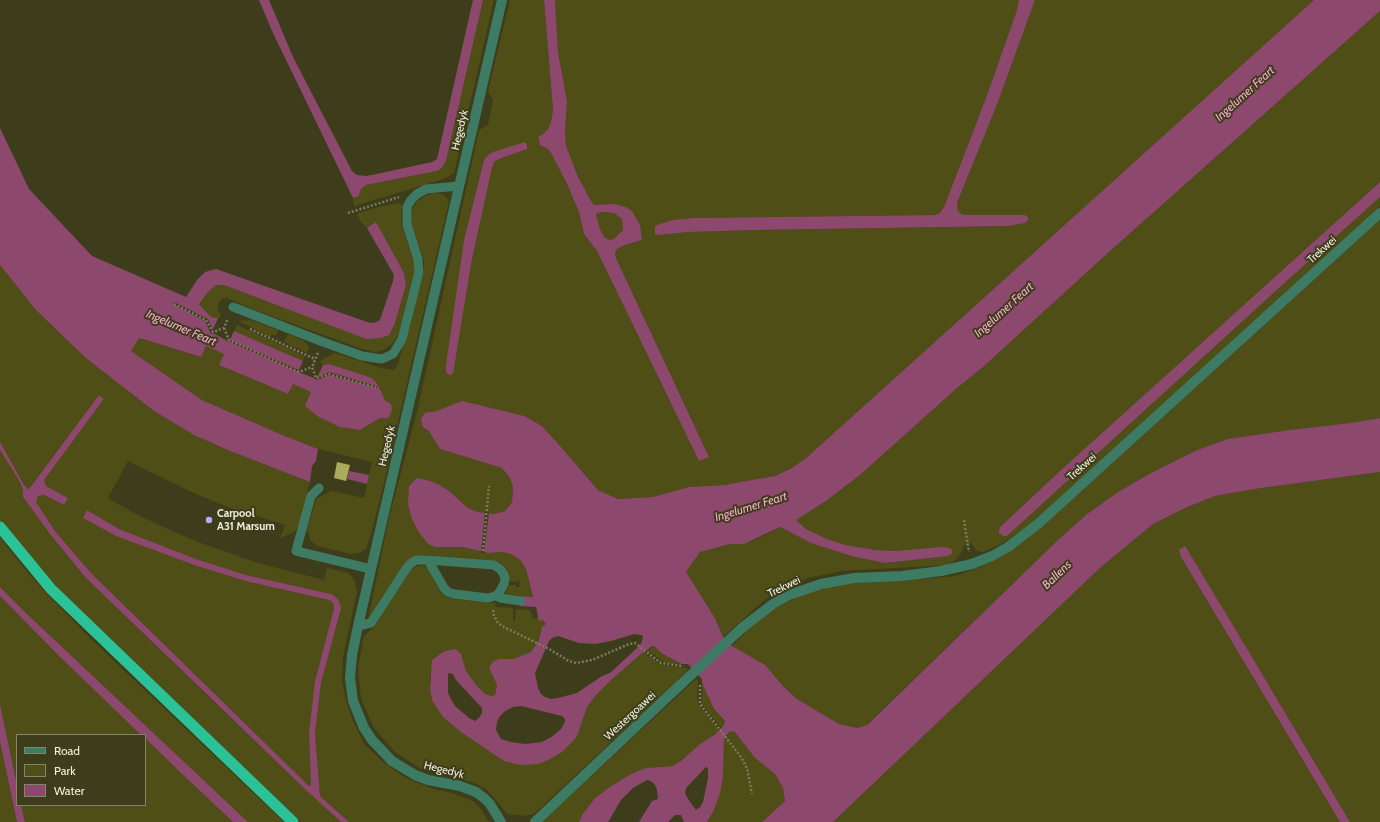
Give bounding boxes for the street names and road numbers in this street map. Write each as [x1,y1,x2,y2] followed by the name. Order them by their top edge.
[449,109,471,151] street label: Hegedyk
[1305,233,1339,267] street label: Trekwei
[376,425,398,467] street label: Hegedyk
[1065,450,1099,484] street label: Trekwei
[766,573,802,601] street label: Trekwei
[602,689,658,743] street label: Westergoawei
[423,759,465,781] street label: Hegedyk

